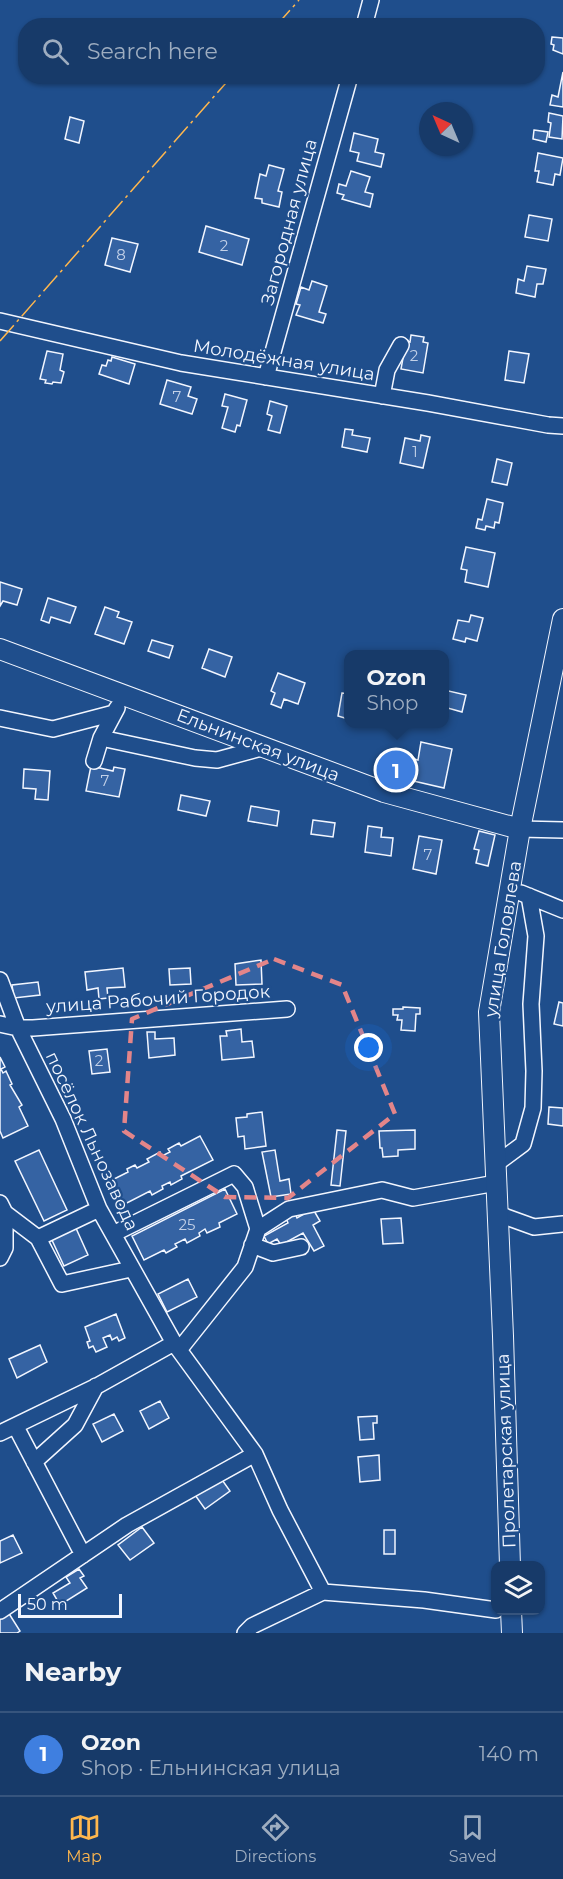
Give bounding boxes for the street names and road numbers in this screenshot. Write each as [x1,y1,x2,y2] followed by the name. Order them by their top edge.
[256,136,322,308] street label: Загородная улица
[192,335,376,385] street label: Молодёжная улица
[173,704,343,786] street label: Ельнинская улица
[480,859,526,1020] street label: улица Головлева
[44,980,271,1018] street label: улица Рабочий Городок
[41,1048,143,1234] street label: посёлок Льнозавода
[492,1353,520,1549] street label: Пролетарская улица

